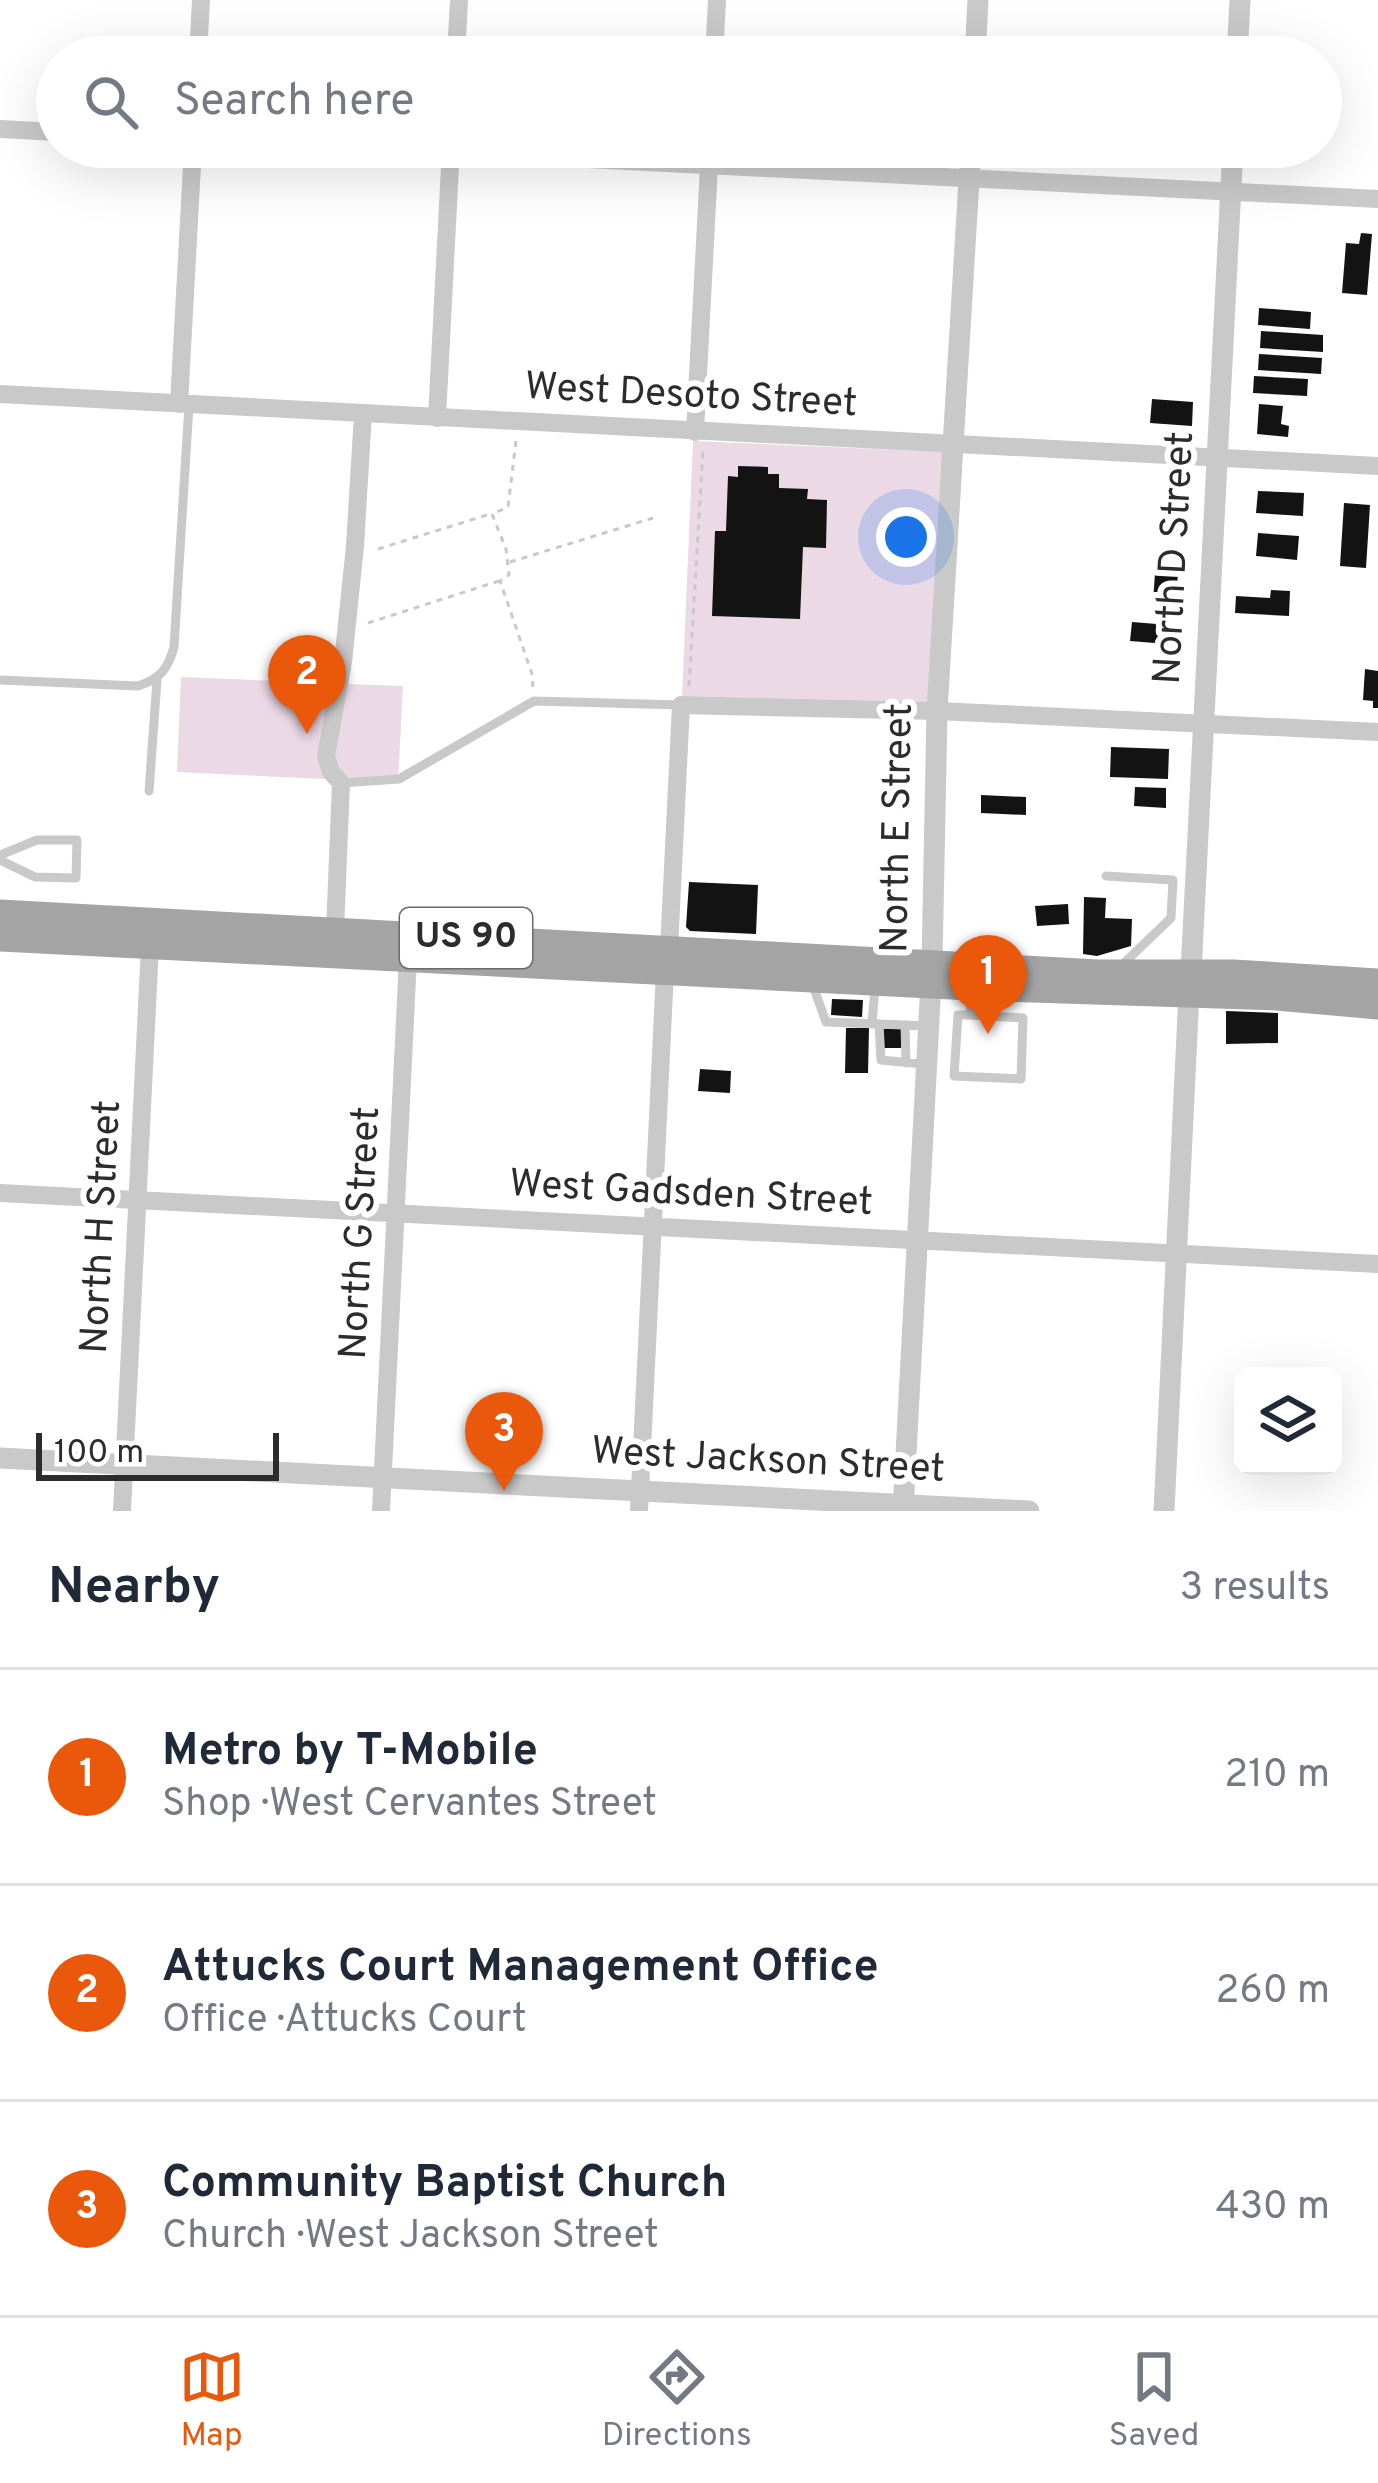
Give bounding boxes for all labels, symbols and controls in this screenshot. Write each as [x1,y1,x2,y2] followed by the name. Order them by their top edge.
[36,36,1342,168] search box
[78,69,144,135] icon: search
[174,74,414,131] text: Search here
[523,364,859,430] street label: West Desoto Street
[1145,430,1207,686] street label: North D Street
[876,507,936,567] your location
[268,635,346,734] pin: 2
[872,703,926,953] street label: North E Street
[400,908,532,968] road number: US 90
[949,935,1027,1034] pin: 1
[72,1099,134,1355] street label: North H Street
[331,1105,393,1361] street label: North G Street
[508,1161,874,1229] street label: West Gadsden Street
[1234,1367,1342,1475] map controls
[1234,1367,1342,1475] button: layers
[465,1392,543,1491] pin: 3
[36,1427,279,1480] scale bar
[590,1428,946,1496] street label: West Jackson Street
[54,1433,144,1475] text: 100 m
[48,1557,220,1622] text: Nearby
[1180,1565,1330,1614] text: 3 results
[162,1724,538,1781] text: Metro by T-Mobile
[79,1752,95,1801] text: 1
[1224,1752,1330,1801] text: 210 m
[162,1781,657,1830] text: Shop · West Cervantes Street
[162,1940,879,1997] text: Attucks Court Management Office
[75,1968,99,2017] text: 2
[1216,1968,1330,2017] text: 260 m
[162,1997,527,2046] text: Office · Attucks Court
[162,2156,727,2213] text: Community Baptist Church
[75,2184,99,2233] text: 3
[1215,2184,1330,2233] text: 430 m
[162,2213,659,2262] text: Church · West Jackson Street
[179,2344,245,2458] tab: Map
[602,2344,752,2458] tab: Directions
[1109,2344,1199,2458] tab: Saved

